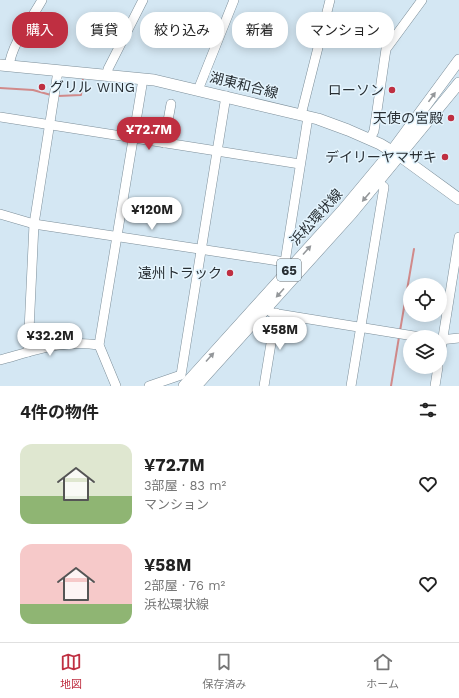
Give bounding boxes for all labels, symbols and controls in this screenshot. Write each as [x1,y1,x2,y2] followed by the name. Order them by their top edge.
[12,12,68,48] chip: 購入
[76,12,132,48] chip: 賃貸
[140,12,224,48] chip: 絞り込み
[232,12,288,48] chip: 新着
[296,12,394,48] chip: マンション
[208,69,280,101] street label: 湖東和合線
[50,79,135,95] place label: グリル WING
[37,82,47,92] marker: グリル WING
[328,82,384,98] place label: ローソン
[387,85,397,95] marker: ローソン
[428,92,436,102] one-way arrow
[373,110,443,126] place label: 天使の宮殿
[446,113,456,123] marker: 天使の宮殿
[116,117,182,151] pin: ¥72.7M
[126,122,172,137] text: ¥72.7M
[325,149,437,165] place label: デイリーヤマザキ
[440,152,450,162] marker: デイリーヤマザキ
[287,186,345,248] street label: 浜松環状線
[362,191,371,202] one-way arrow
[124,197,180,231] pin: ¥120M
[131,202,173,217] text: ¥120M
[302,246,311,255] one-way arrow
[277,259,301,281] road number: 65
[138,265,222,281] place label: 遠州トラック
[225,268,235,278] marker: 遠州トラック
[403,278,447,374] map controls
[403,278,447,322] button: locate
[275,288,284,299] one-way arrow
[256,317,304,351] pin: ¥58M
[262,322,298,337] text: ¥58M
[17,323,83,357] pin: ¥32.2M
[26,328,74,343] text: ¥32.2M
[403,330,447,374] button: layers
[206,352,215,362] one-way arrow
[417,399,439,421] icon: filters
[20,402,99,422] text: 4件の物件
[144,455,205,475] text: ¥72.7M
[52,460,100,508] icon: home
[417,473,439,495] icon: heart
[144,478,226,493] text: 3部屋 · 83 m²
[144,497,209,512] text: マンション
[144,555,191,575] text: ¥58M
[52,560,100,608] icon: home
[417,573,439,595] icon: heart
[144,578,225,593] text: 2部屋 · 76 m²
[144,597,209,612] text: 浜松環状線
[60,651,82,691] tab: 地図
[202,651,246,691] tab: 保存済み
[366,651,399,691] tab: ホーム

